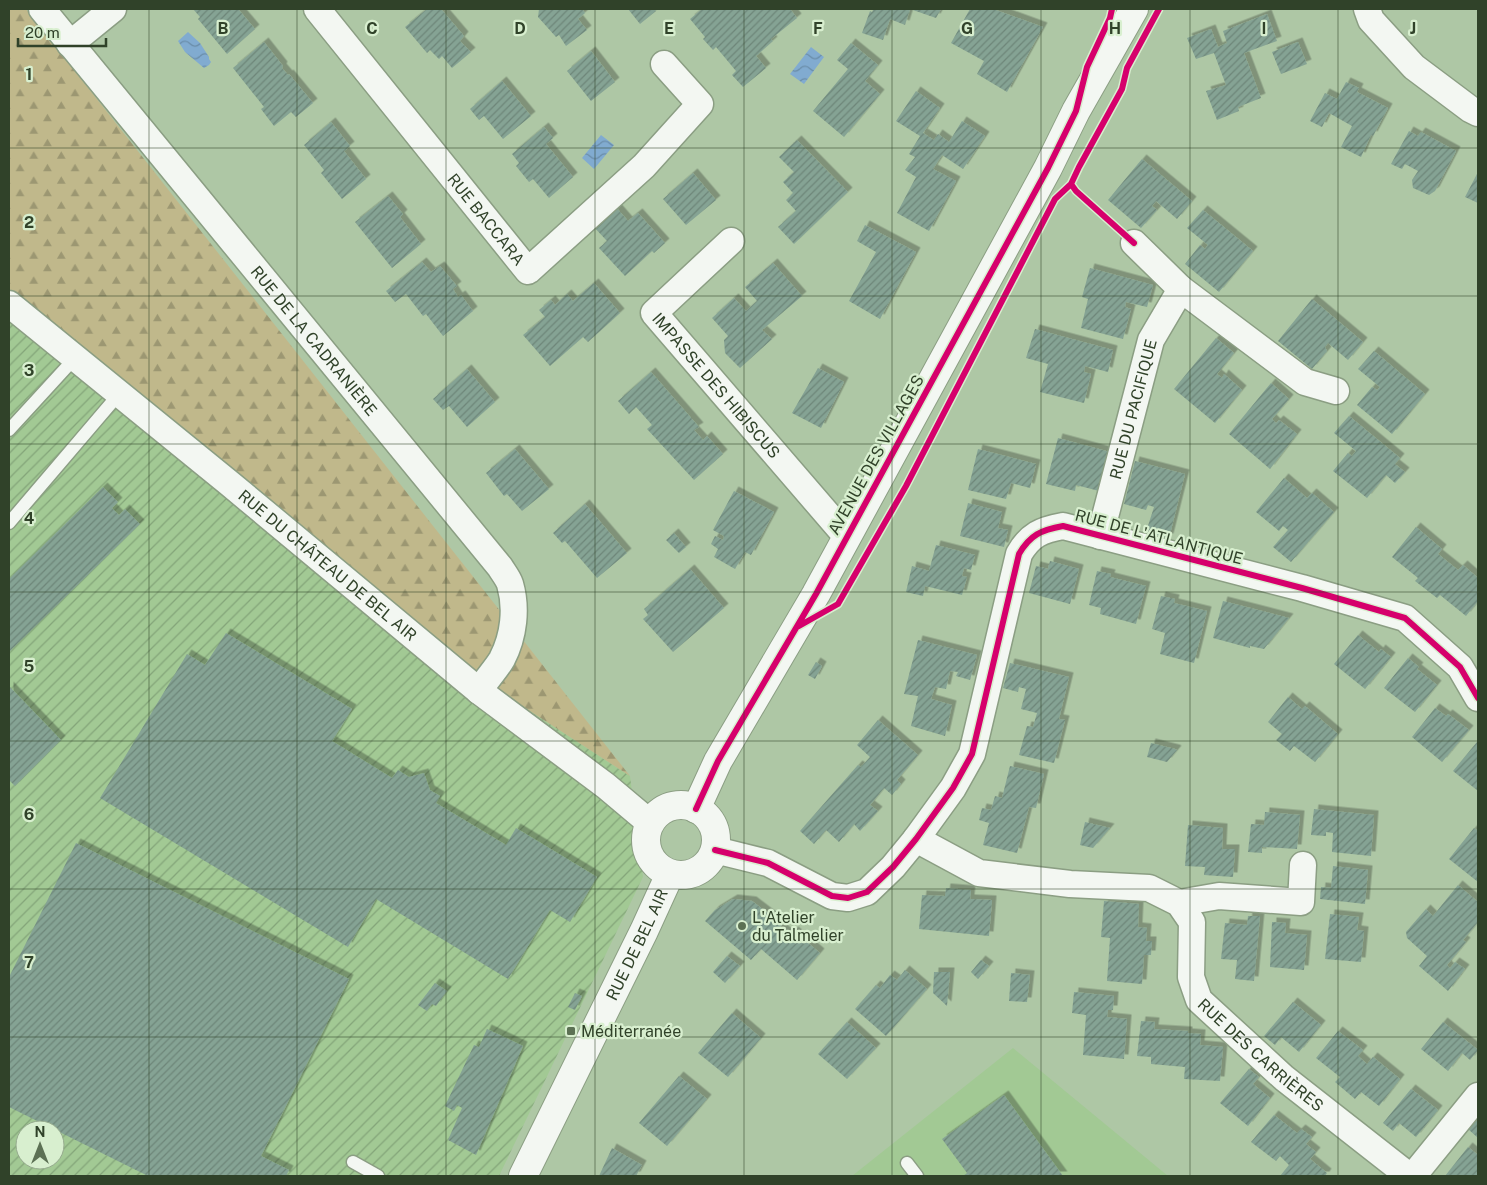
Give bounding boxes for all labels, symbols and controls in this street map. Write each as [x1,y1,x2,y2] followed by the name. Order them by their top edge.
[18,15,105,47] scale bar
[218,19,229,38] text: B
[366,19,378,38] text: C
[514,19,526,38] text: D
[664,19,674,38] text: E
[813,19,823,38] text: F
[961,19,973,38] text: G
[1109,19,1121,38] text: H
[1262,19,1266,38] text: I
[1410,19,1416,38] text: J
[25,24,60,41] text: 20 m
[26,65,32,84] text: 1
[444,170,529,269] street label: RUE BACCARA
[24,213,34,232] text: 2
[247,262,381,419] street label: RUE DE LA CADRANIÈRE
[649,309,784,462] street label: IMPASSE DES HIBISCUS
[1106,337,1160,481] street label: RUE DU PACIFIQUE
[24,361,34,380] text: 3
[824,372,928,538] street label: AVENUE DES VILLAGES
[235,486,421,645] street label: RUE DU CHÂTEAU DE BEL AIR
[1073,505,1245,569] street label: RUE DE L'ATLANTIQUE
[24,509,35,528] text: 4
[24,657,35,676] text: 5
[24,805,34,824] text: 6
[602,886,671,1003] street label: RUE DE BEL AIR
[752,908,844,945] place label: L'Atelier du Talmelier
[736,920,748,932] marker: L'Atelier du Talmelier
[24,953,34,972] text: 7
[1194,994,1328,1115] street label: RUE DES CARRIÈRES
[581,1022,681,1041] place label: Méditerranée
[565,1025,577,1037] marker: Méditerranée
[15,1120,65,1170] north arrow
[35,1124,45,1140] text: N

